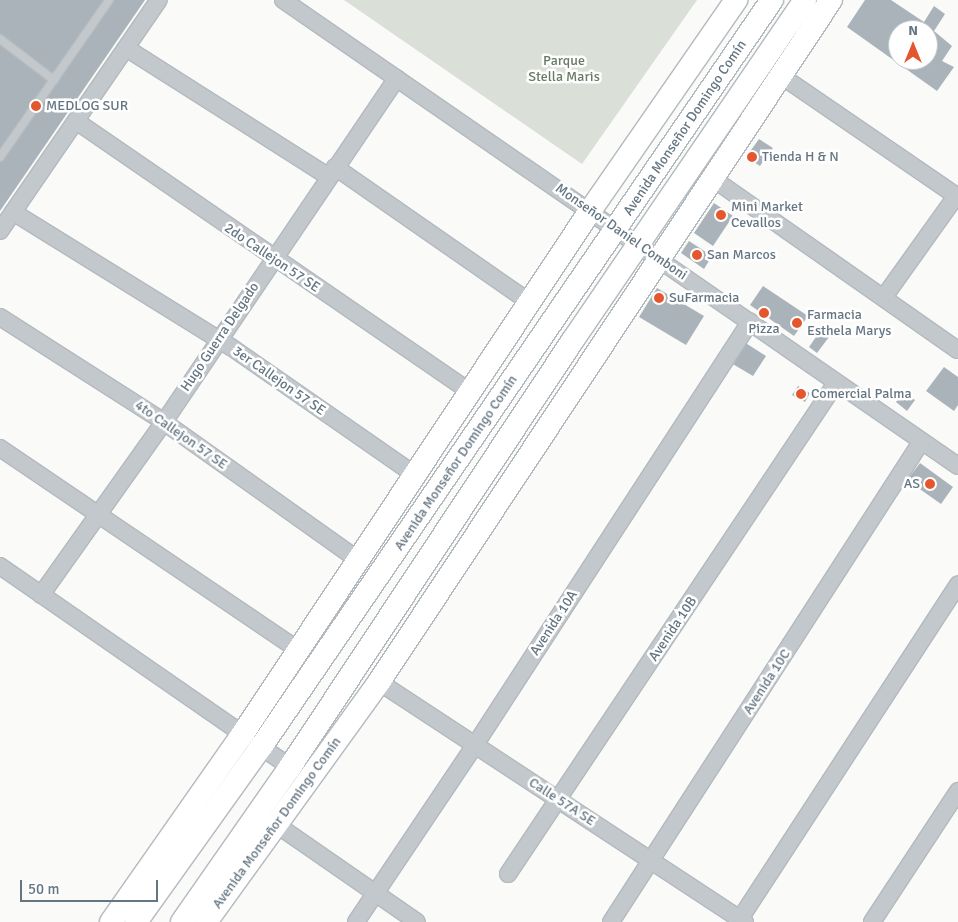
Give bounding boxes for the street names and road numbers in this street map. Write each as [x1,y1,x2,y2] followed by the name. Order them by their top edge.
[620,37,750,219] street label: Avenida Monseñor Domingo Comín
[552,180,690,284] street label: Monseñor Daniel Comboni
[221,220,323,296] street label: 2do Callejon 57 SE
[177,279,263,395] street label: Hugo Guerra Delgado
[230,343,328,419] street label: 3er Callejon 57 SE
[391,372,521,554] street label: Avenida Monseñor Domingo Comín
[132,397,230,473] street label: 4to Callejon 57 SE
[527,587,581,659] street label: Avenida 10A
[645,594,701,664] street label: Avenida 10B
[740,646,794,718] street label: Avenida 10C
[209,734,345,912] street label: Avenida Monseñor Domingo Comín
[526,774,598,830] street label: Calle 57A SE

